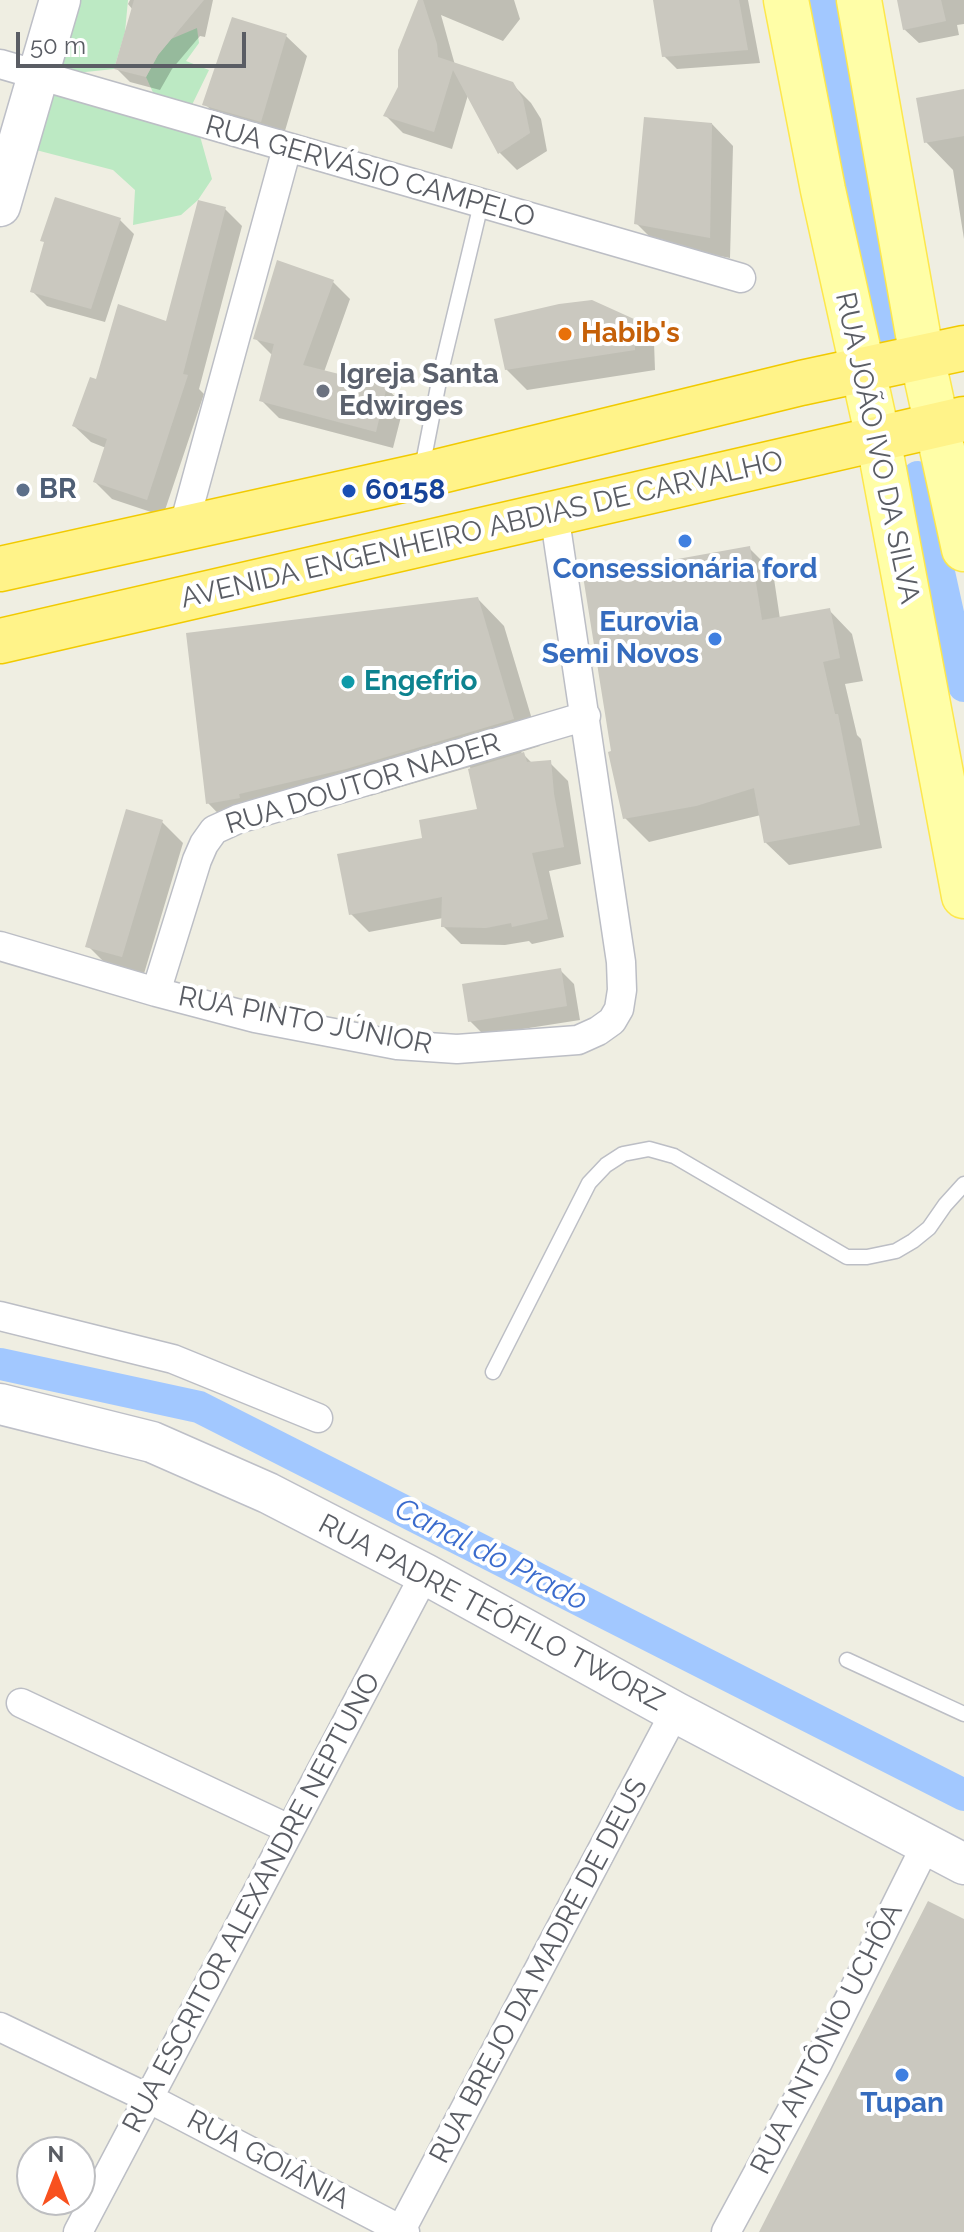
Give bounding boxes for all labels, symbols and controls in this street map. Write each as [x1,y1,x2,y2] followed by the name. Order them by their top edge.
[20,16,250,66] scale bar
[30,31,86,60] text: 50 m
[201,109,539,235] street label: RUA GERVÁSIO CAMPELO
[828,289,926,607] street label: RUA JOÃO IVO DA SILVA
[581,317,680,351] place label: Habib's
[556,325,574,343] marker: Habib's
[339,358,499,424] place label: Igreja Santa Edwirges
[314,382,332,400] marker: Igreja Santa Edwirges
[178,444,786,616] street label: AVENIDA ENGENHEIRO ABDIAS DE CARVALHO
[39,473,77,507] place label: BR
[365,474,445,508] place label: 60158
[14,481,32,499] marker: BR
[340,482,358,500] marker: 60158
[676,532,694,550] marker: Consessionária ford
[552,553,818,587] place label: Consessionária ford
[542,606,699,672] place label: Eurovia Semi Novos
[706,630,724,648] marker: Eurovia Semi Novos
[364,665,477,699] place label: Engefrio
[339,673,357,691] marker: Engefrio
[222,726,504,842] street label: RUA DOUTOR NADER
[175,980,435,1062] street label: RUA PINTO JÚNIOR
[389,1491,593,1619] water label: Canal do Prado
[312,1507,670,1719] street label: RUA PADRE TEÓFILO TWORZ
[116,1667,388,2139] street label: RUA ESCRITOR ALEXANDRE NEPTUNO
[423,1773,655,2169] street label: RUA BREJO DA MADRE DE DEUS
[744,1898,910,2180] street label: RUA ANTÔNIO UCHÔA
[893,2066,911,2084] marker: Tupan
[860,2087,944,2121] place label: Tupan
[181,2103,355,2217] street label: RUA GOIÂNIA
[16,2136,96,2216] north arrow
[48,2141,64,2167] text: N

